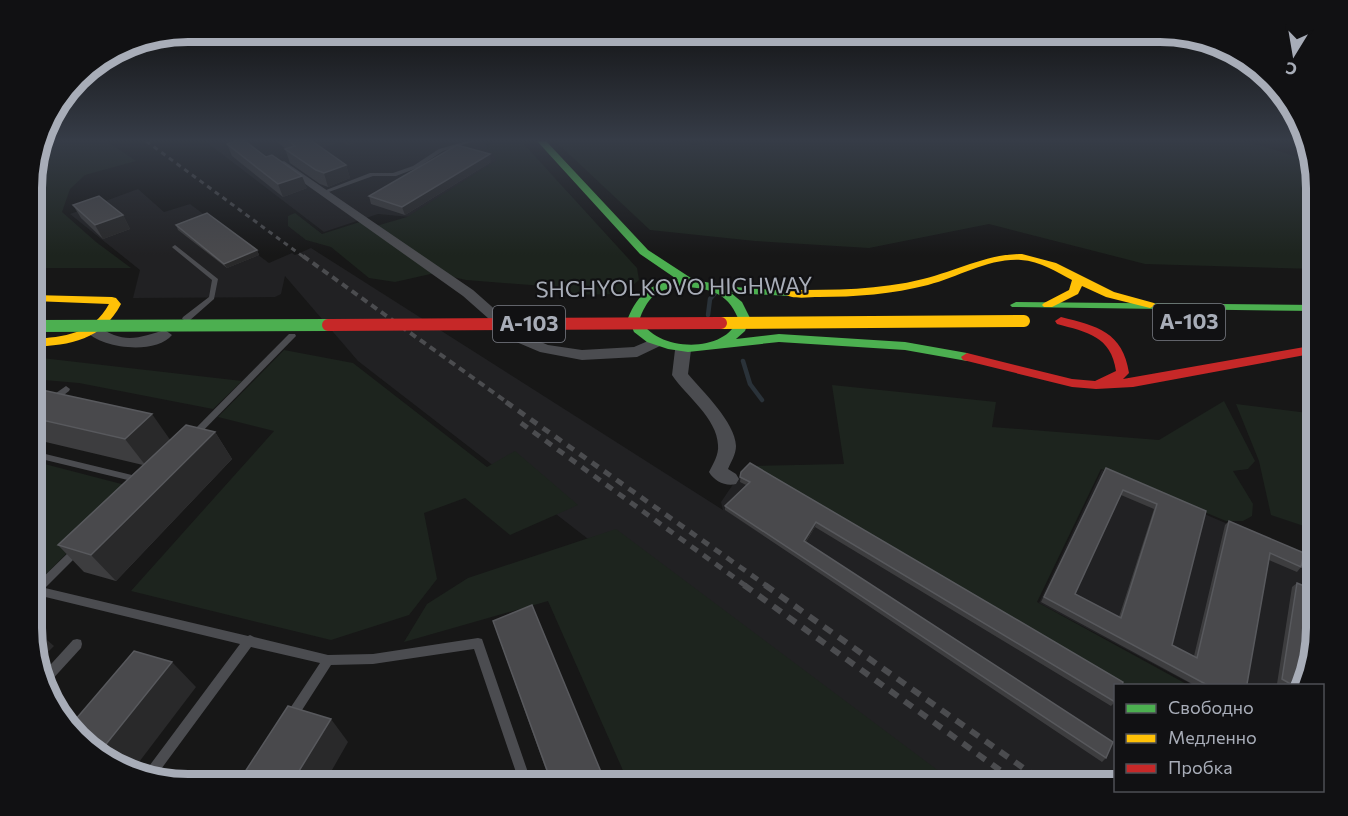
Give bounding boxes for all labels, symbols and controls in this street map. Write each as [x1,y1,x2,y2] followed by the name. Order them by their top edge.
[1264,24,1324,84] north arrow
[1284,59,1298,80] text: С
[535,271,813,302] street label: SHCHYOLKOVO HIGHWAY
[1153,304,1225,340] road number: А-103
[493,306,565,342] road number: А-103
[1114,684,1324,792] legend
[1168,696,1254,718] text: Свободно
[1168,726,1257,748] text: Медленно
[1168,756,1233,778] text: Пробка

